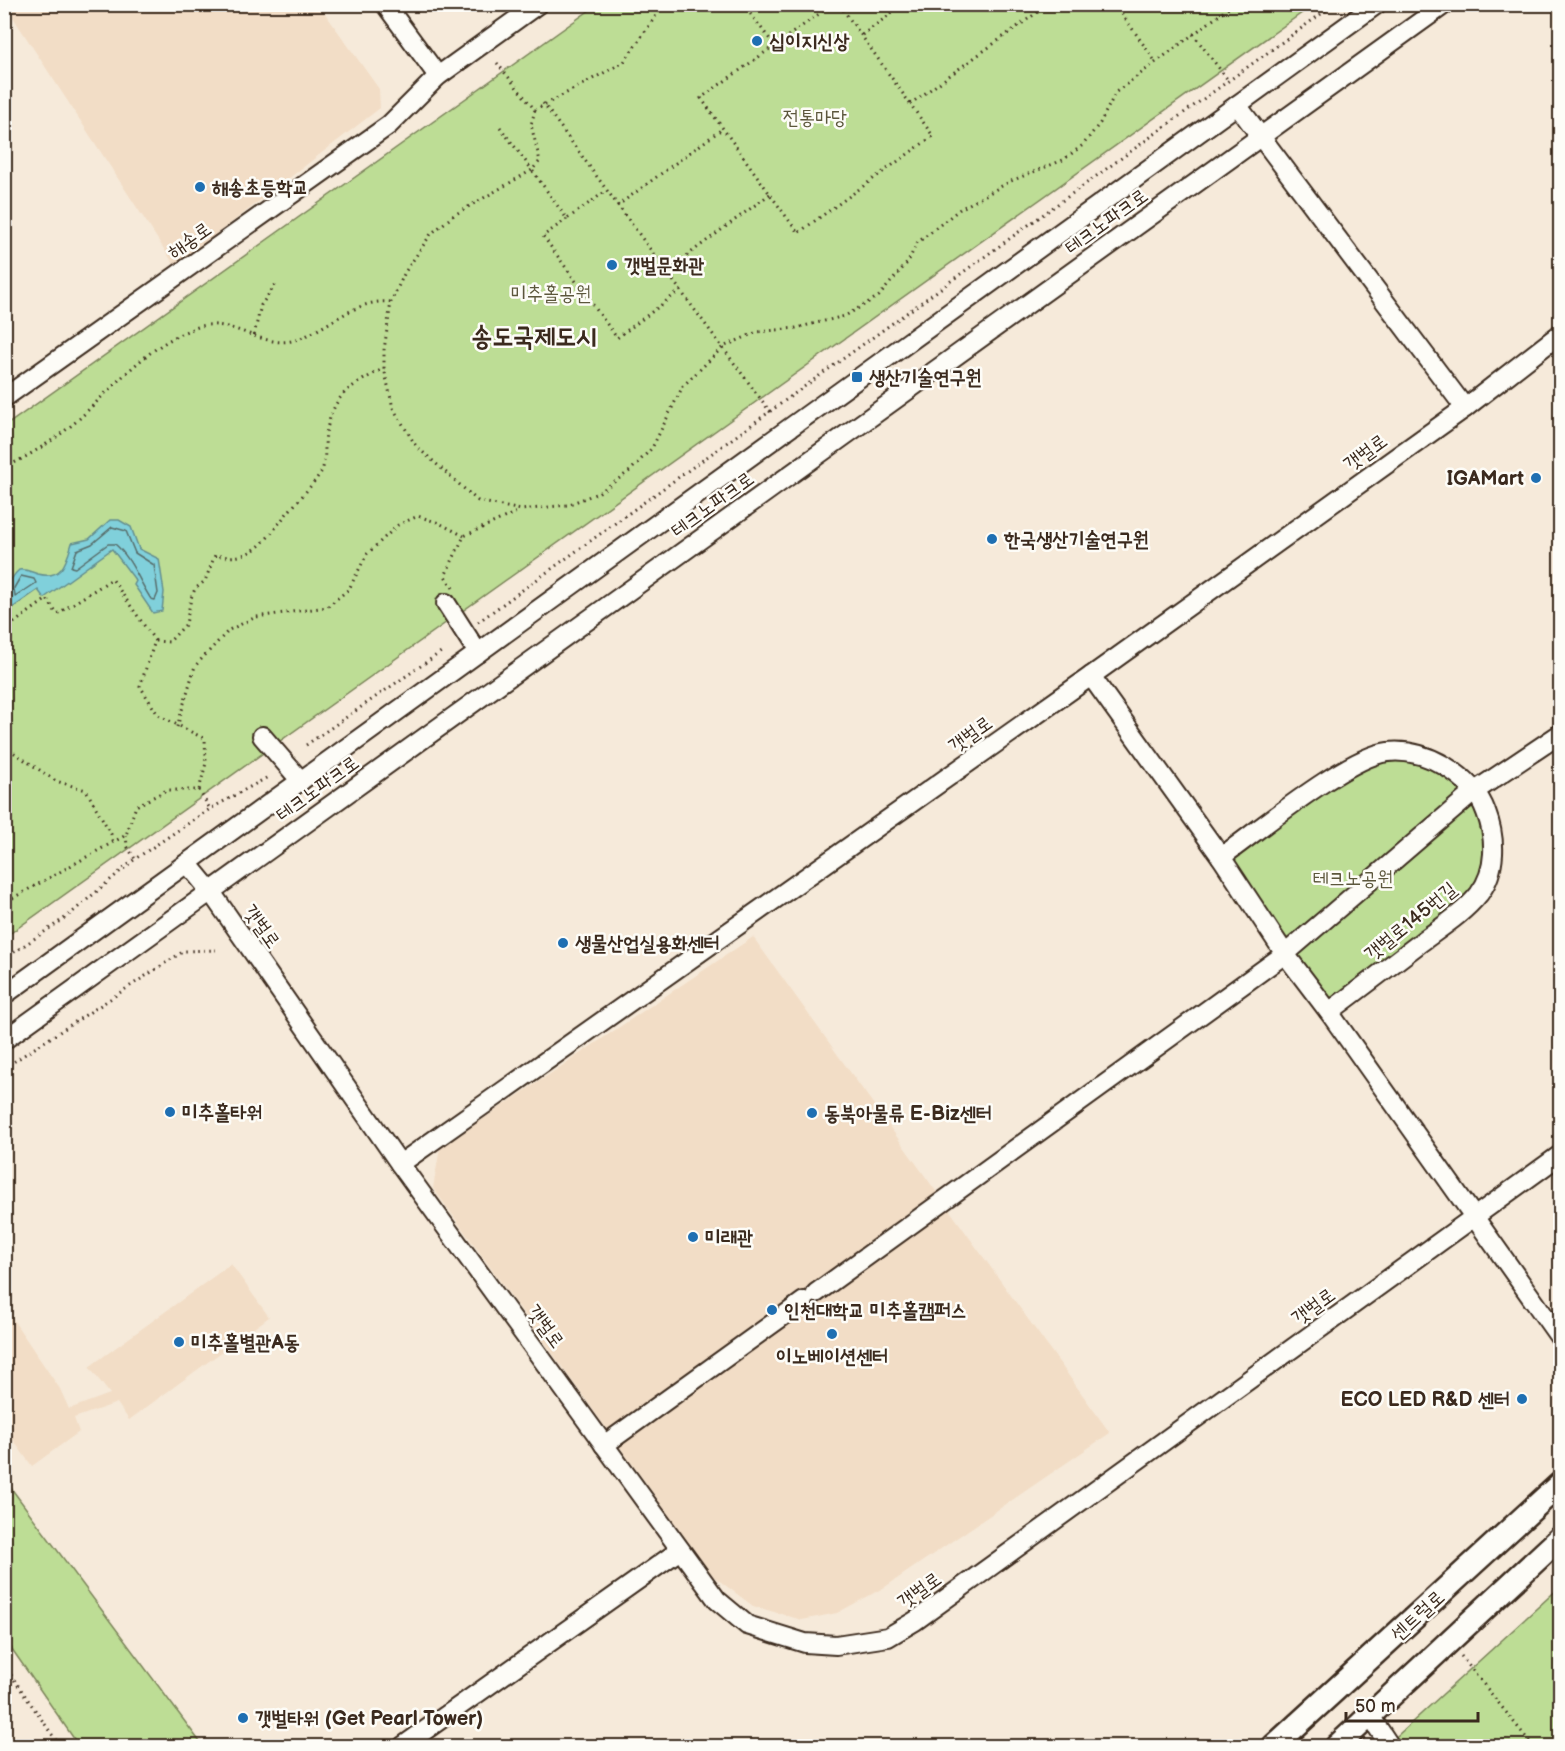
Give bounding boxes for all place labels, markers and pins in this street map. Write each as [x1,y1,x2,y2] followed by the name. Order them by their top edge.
[769,30,849,54] place label: 십이지신상
[750,34,764,48] marker: 십이지신상
[212,176,309,200] place label: 해송초등학교
[193,180,207,194] marker: 해송초등학교
[624,254,704,278] place label: 갯벌문화관
[605,258,619,272] marker: 갯벌문화관
[869,366,982,390] place label: 생산기술연구원
[850,370,864,384] marker: 생산기술연구원
[1447,467,1524,491] place label: IGAMart
[1529,471,1543,485] marker: IGAMart
[1003,528,1149,552] place label: 한국생산기술연구원
[985,532,999,546] marker: 한국생산기술연구원
[575,932,720,956] place label: 생물산업실용화센터
[556,936,570,950] marker: 생물산업실용화센터
[182,1101,262,1125] place label: 미추홀타워
[824,1102,992,1126] place label: 동북아물류 E-Biz센터
[163,1105,177,1119] marker: 미추홀타워
[805,1106,819,1120] marker: 동북아물류 E-Biz센터
[705,1226,753,1250] place label: 미래관
[686,1230,700,1244] marker: 미래관
[784,1299,966,1323] place label: 인천대학교 미추홀캠퍼스
[765,1303,779,1317] marker: 인천대학교 미추홀캠퍼스
[825,1327,839,1341] marker: 이노베이션센터
[191,1331,300,1355] place label: 미추홀별관A동
[172,1335,186,1349] marker: 미추홀별관A동
[776,1345,888,1369] place label: 이노베이션센터
[1340,1388,1510,1412] place label: ECO LED R&D 센터
[1515,1392,1529,1406] marker: ECO LED R&D 센터
[255,1707,483,1731] place label: 갯벌타워 (Get Pearl Tower)
[236,1711,250,1725] marker: 갯벌타워 (Get Pearl Tower)

